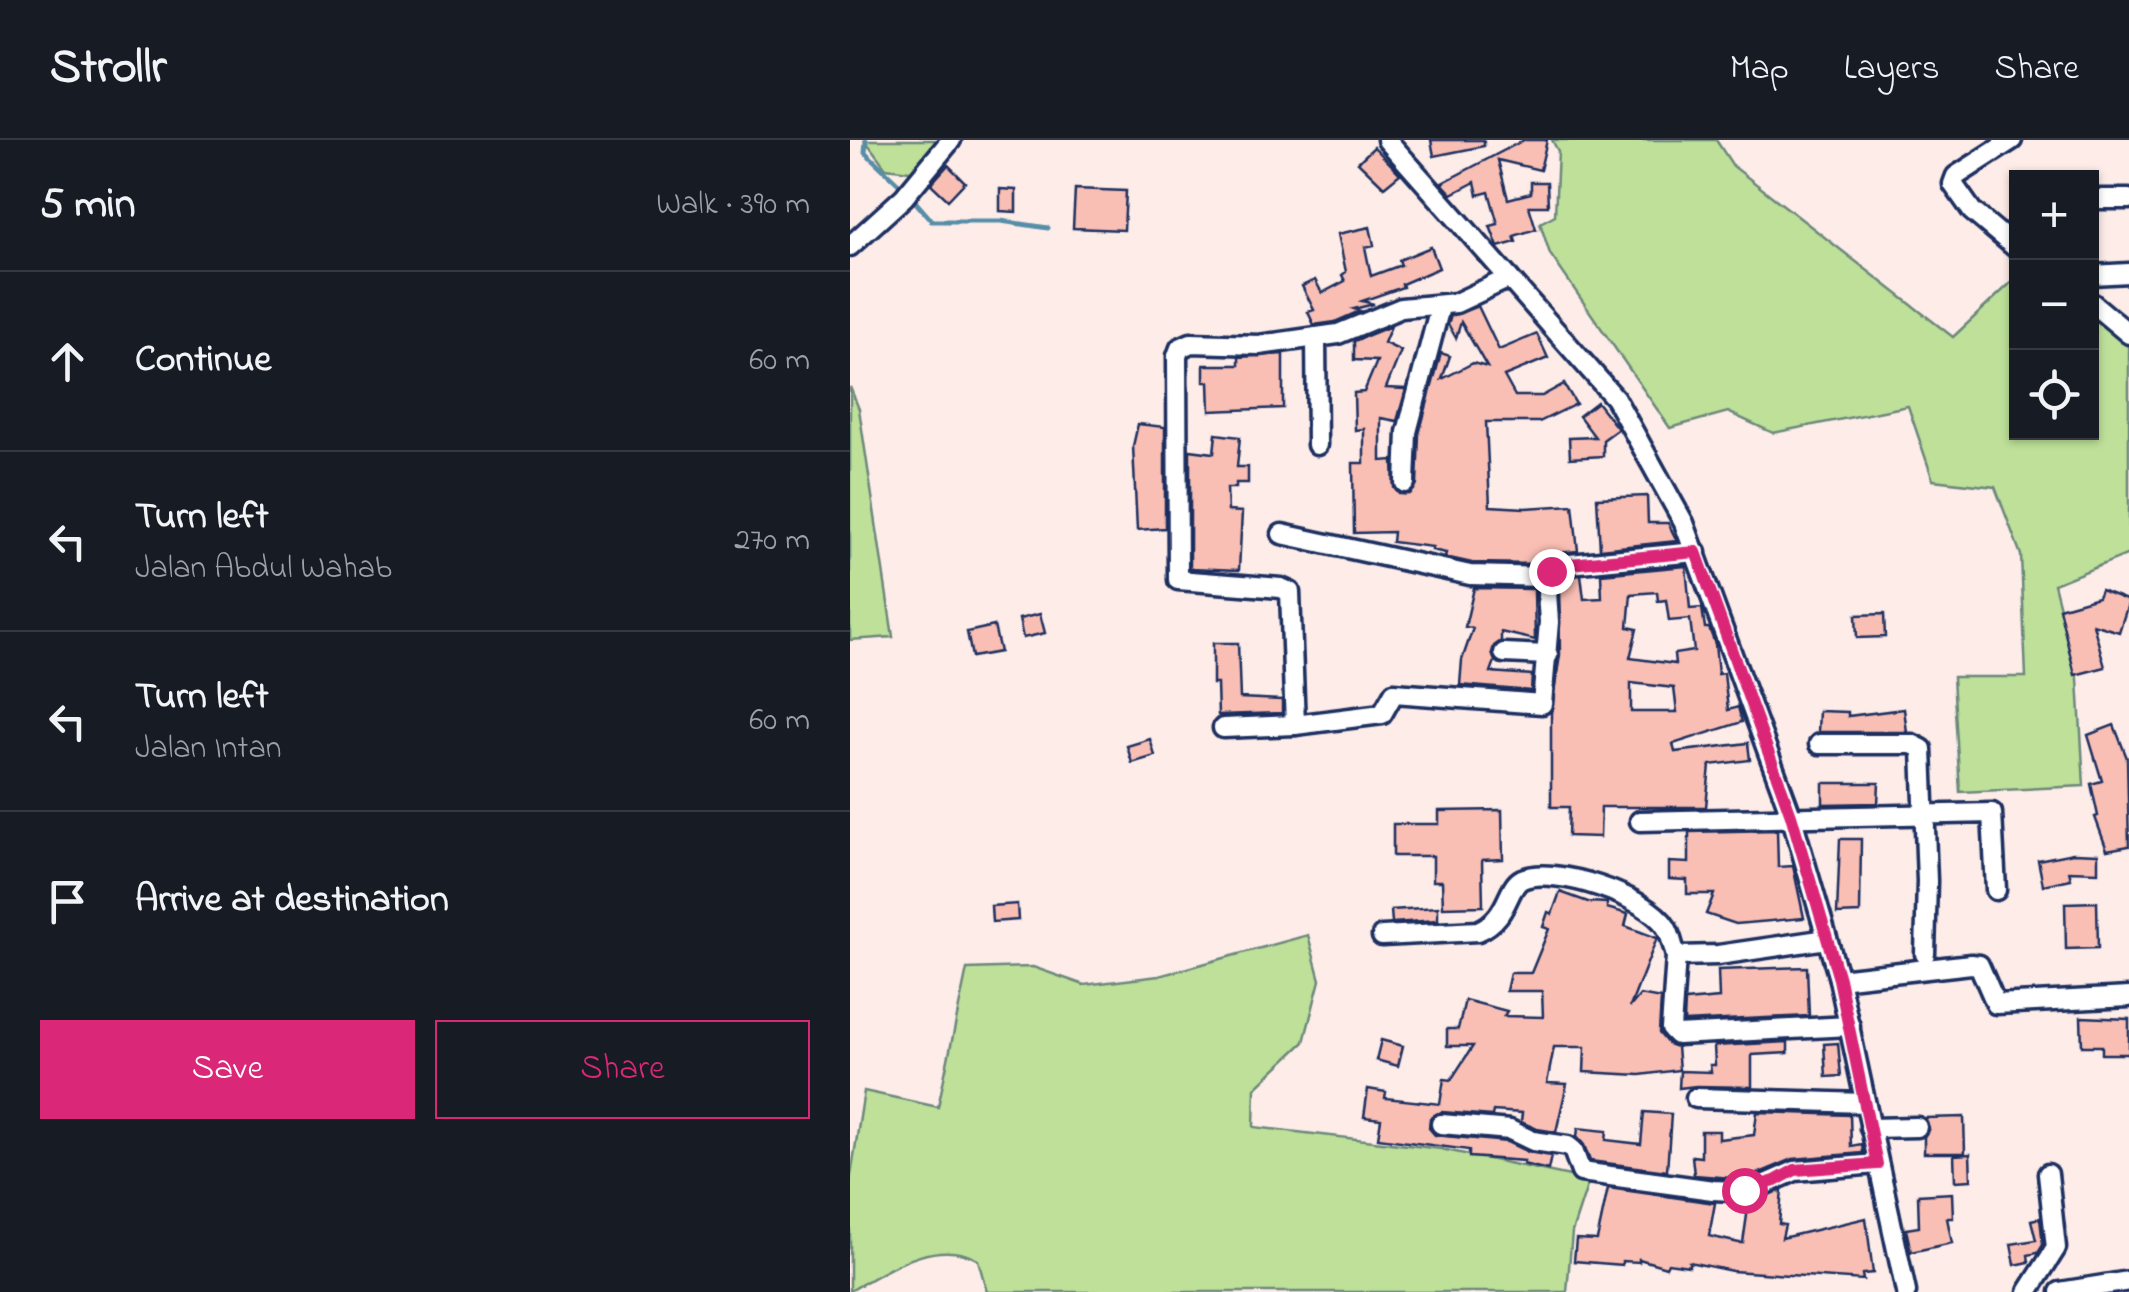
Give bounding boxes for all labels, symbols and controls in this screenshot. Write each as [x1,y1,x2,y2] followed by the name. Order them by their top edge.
[50,34,166,104] text: Strollr
[1730,44,1789,95] text: Map
[1844,44,1939,95] text: Layers
[1994,44,2079,95] text: Share
[2009,170,2099,440] map controls
[2009,170,2099,260] button: +
[40,175,135,236] text: 5 min
[656,182,810,229] text: Walk · 390 m
[2009,260,2099,350] button: −
[135,333,271,389] text: Continue
[40,334,95,389] icon: ahead
[749,338,810,385] text: 60 m
[2009,350,2099,440] button: locate
[135,490,268,546] text: Turn left
[40,514,95,569] icon: left
[734,518,810,565] text: 270 m
[135,546,392,593] text: Jalan Abdul Wahab
[1529,549,1575,595] route end
[135,670,268,726] text: Turn left
[40,694,95,749] icon: left
[749,698,810,745] text: 60 m
[135,726,281,773] text: Jalan Intan
[135,873,449,929] text: Arrive at destination
[40,874,95,929] icon: arrive
[40,1020,415,1119] button: Save
[435,1020,810,1119] button: Share
[1722,1168,1768,1214] route start

